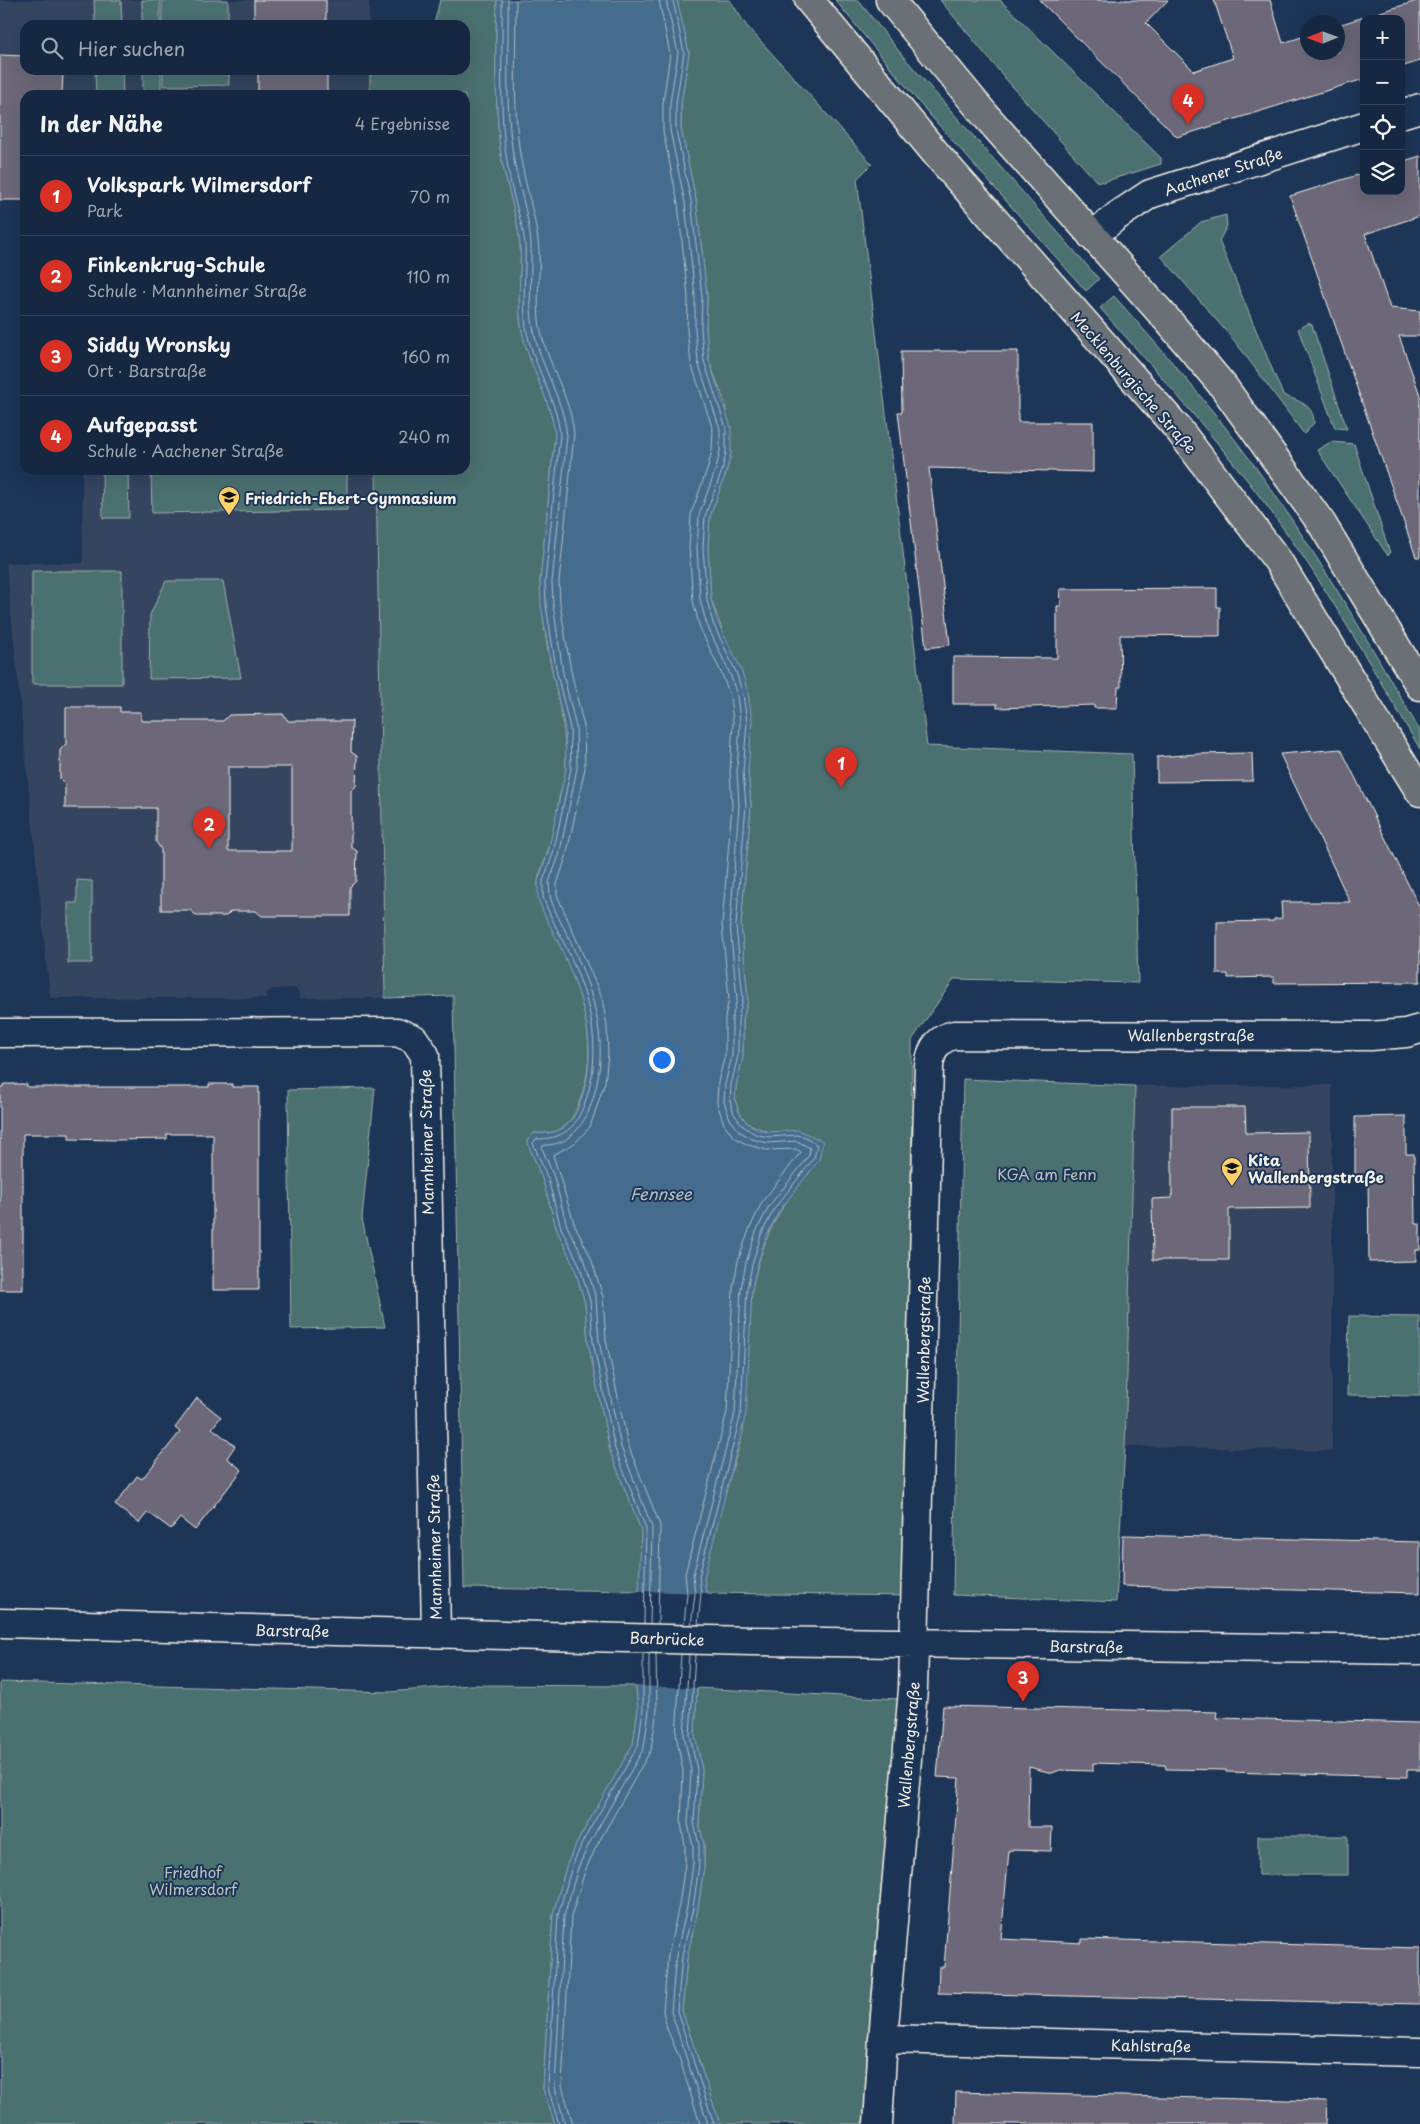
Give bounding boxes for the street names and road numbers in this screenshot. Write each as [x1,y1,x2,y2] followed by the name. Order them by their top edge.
[1161,141,1285,201] street label: Aachener Straße
[1066,306,1202,458] street label: Mecklenburgische Straße
[1127,1023,1255,1046] street label: Wallenbergstraße
[413,1069,439,1215] street label: Mannheimer Straße
[910,1276,936,1404] street label: Wallenbergstraße
[421,1474,447,1620] street label: Mannheimer Straße
[255,1618,329,1642] street label: Barstraße
[629,1625,705,1651] street label: Barbrücke
[1049,1634,1123,1658] street label: Barstraße
[891,1681,925,1809] street label: Wallenbergstraße
[1111,2033,1191,2057] street label: Kahlstraße

